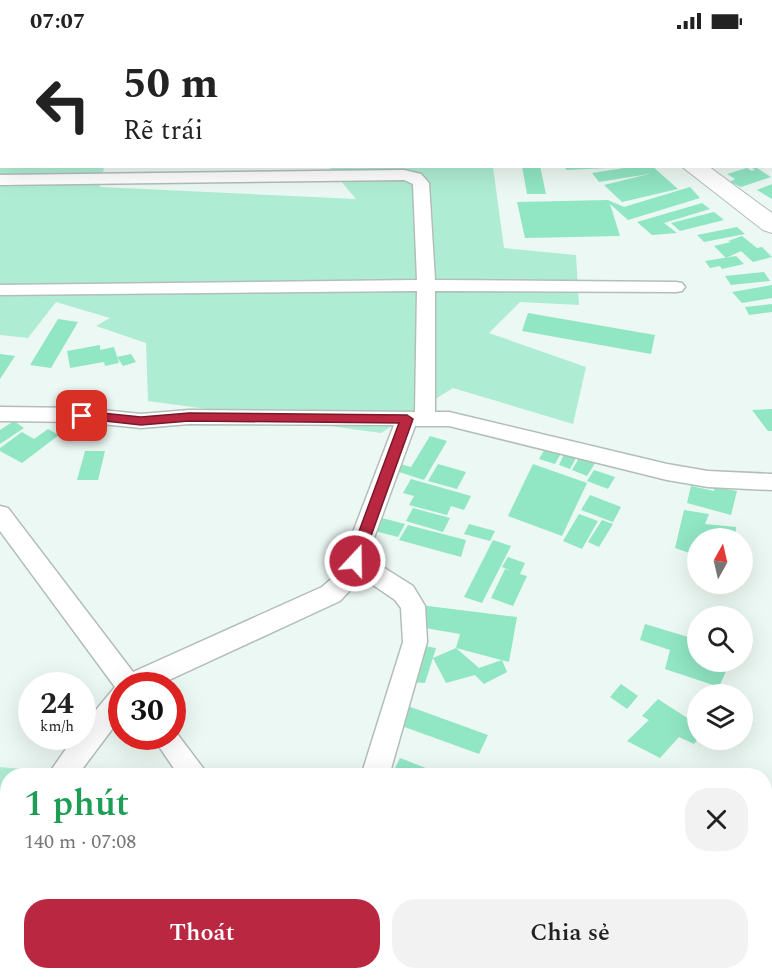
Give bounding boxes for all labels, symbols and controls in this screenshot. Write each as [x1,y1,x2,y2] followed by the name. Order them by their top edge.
[30,5,85,38] text: 07:07
[123,53,218,116] text: 50 m
[24,66,102,144] icon: left
[123,110,203,152] text: Rẽ trái
[56,390,107,441] pin
[65,399,98,432] icon: arrive
[687,528,753,594] north arrow
[687,528,753,750] map controls
[323,529,387,593] position arrow
[687,606,753,672] button: search
[108,672,186,750] speed limit sign: 30
[40,681,74,727] text: 24
[687,684,753,750] button: layers
[40,715,74,738] text: km/h
[24,777,129,832] text: 1 phút
[685,788,748,851] button: close
[24,827,136,857] text: 140 m · 07:08
[24,899,380,968] button: Thoát
[392,899,748,968] button: Chia sẻ

